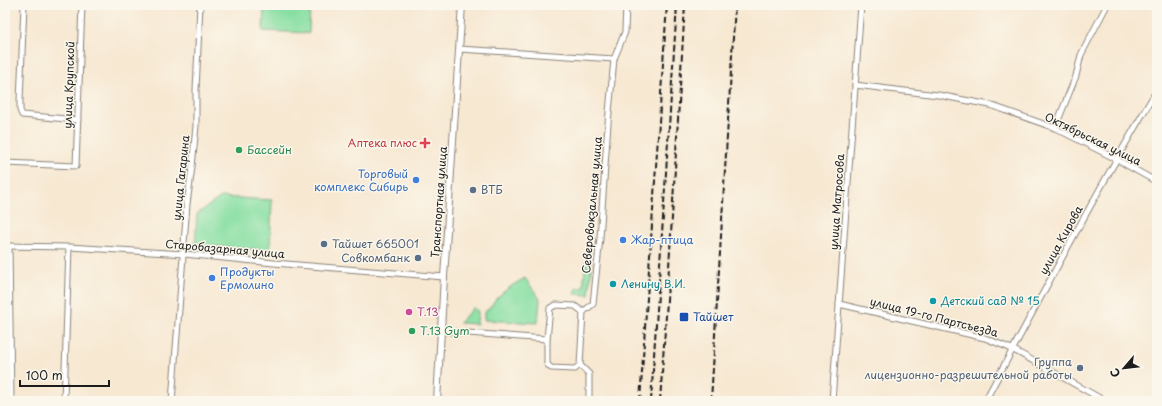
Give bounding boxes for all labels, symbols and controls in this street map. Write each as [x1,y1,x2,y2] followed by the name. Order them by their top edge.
[58,41,79,129] street label: улица Крупской
[1042,108,1145,169] street label: Октябрьская улица
[168,134,193,222] street label: улица Гагарина
[348,134,417,151] place label: Аптека плюс
[577,136,606,274] street label: Северовокзальная улица
[420,138,430,148] marker: Аптека плюс
[247,141,292,158] place label: Бассейн
[234,145,244,155] marker: Бассейн
[426,146,451,258] street label: Транспортная улица
[825,153,848,251] street label: улица Матросова
[314,165,408,195] place label: Торговый комплекс Сибирь
[411,175,421,185] marker: Торговый комплекс Сибирь
[481,181,503,198] place label: ВТБ
[468,185,478,195] marker: ВТБ
[1035,202,1087,277] street label: улица Кирова
[630,231,694,248] place label: Жар-птица
[165,235,286,262] street label: Старобазарная улица
[332,235,419,252] place label: Тайшет 665001
[618,235,628,245] marker: Жар-птица
[319,239,329,249] marker: Тайшет 665001
[341,249,410,266] place label: Совкомбанк
[413,253,423,263] marker: Совкомбанк
[220,263,274,293] place label: Продукты Ермолино
[207,273,217,283] marker: Продукты Ермолино
[621,275,686,292] place label: Ленину В.И.
[608,279,618,289] marker: Ленину В.И.
[868,292,1000,341] street label: улица 19-го Партсъезда
[940,292,1040,309] place label: Детский сад № 15
[928,296,938,306] marker: Детский сад № 15
[417,303,439,320] place label: T.13
[404,307,414,317] marker: T.13
[693,308,734,325] place label: Тайшет
[678,311,690,323] marker: Тайшет
[420,322,470,339] place label: T.13 Gym
[407,326,417,336] marker: T.13 Gym
[1104,348,1144,388] north arrow
[864,353,1072,383] place label: Группа лицензионно-разрешительной работы
[20,362,109,388] scale bar
[1075,363,1085,373] marker: Группа лицензионно-разрешительной работы
[1105,365,1124,381] text: С
[26,366,63,384] text: 100 m

